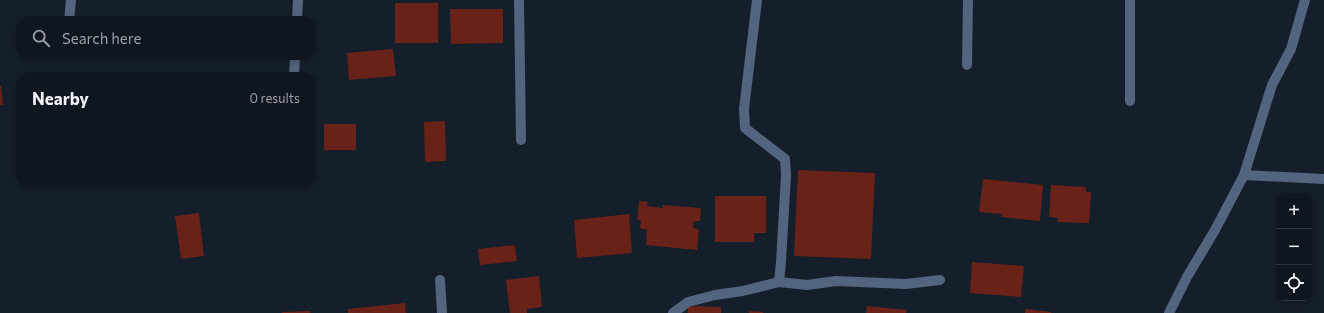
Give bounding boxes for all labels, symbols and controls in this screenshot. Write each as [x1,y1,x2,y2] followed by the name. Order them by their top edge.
[16,16,316,60] search box
[30,27,52,49] icon: search
[62,29,141,47] text: Search here
[32,88,89,109] text: Nearby
[249,90,300,106] text: 0 results
[1276,193,1312,301] map controls
[1276,193,1312,229] button: +
[1276,229,1312,265] button: −
[1276,265,1312,301] button: locate

